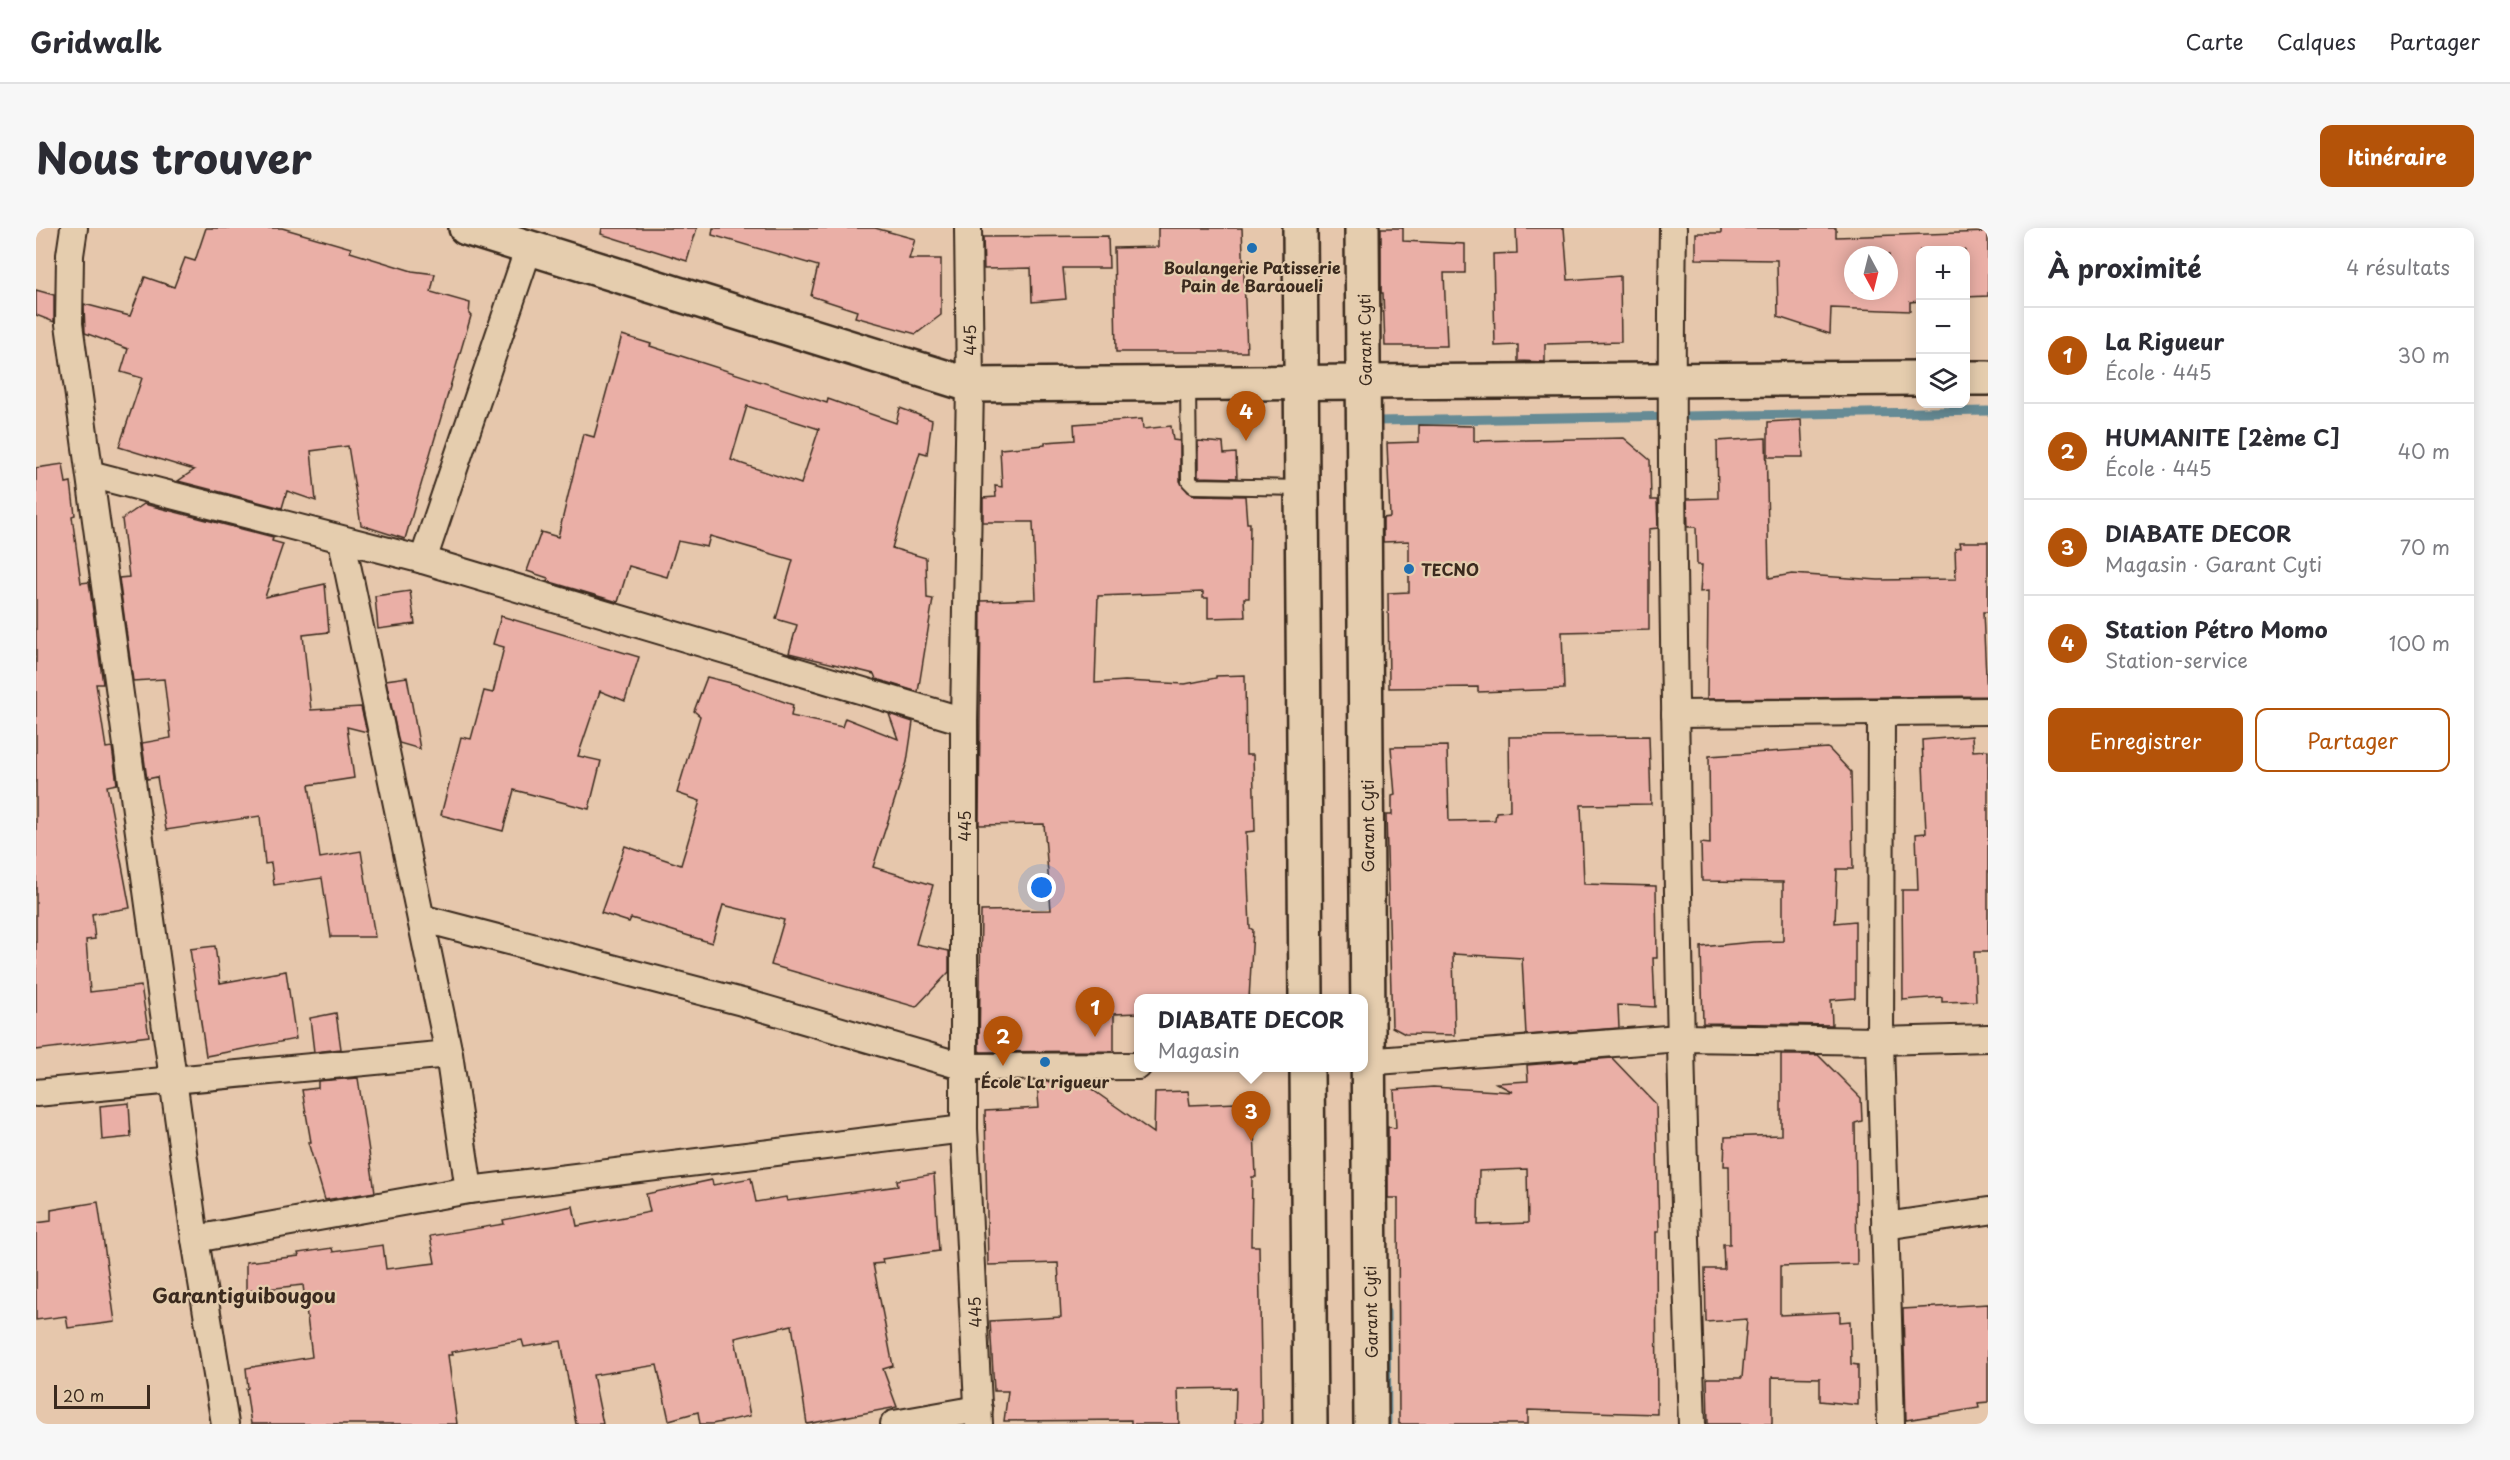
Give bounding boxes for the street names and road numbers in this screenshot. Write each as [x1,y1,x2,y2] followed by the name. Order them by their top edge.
[1351,293,1377,387] street label: Garant Cyti
[957,324,981,356] street label: 445
[1355,780,1379,872] street label: Garant Cyti
[952,810,976,842] street label: 445
[1357,1265,1383,1359] street label: Garant Cyti
[961,1296,987,1328] street label: 445

